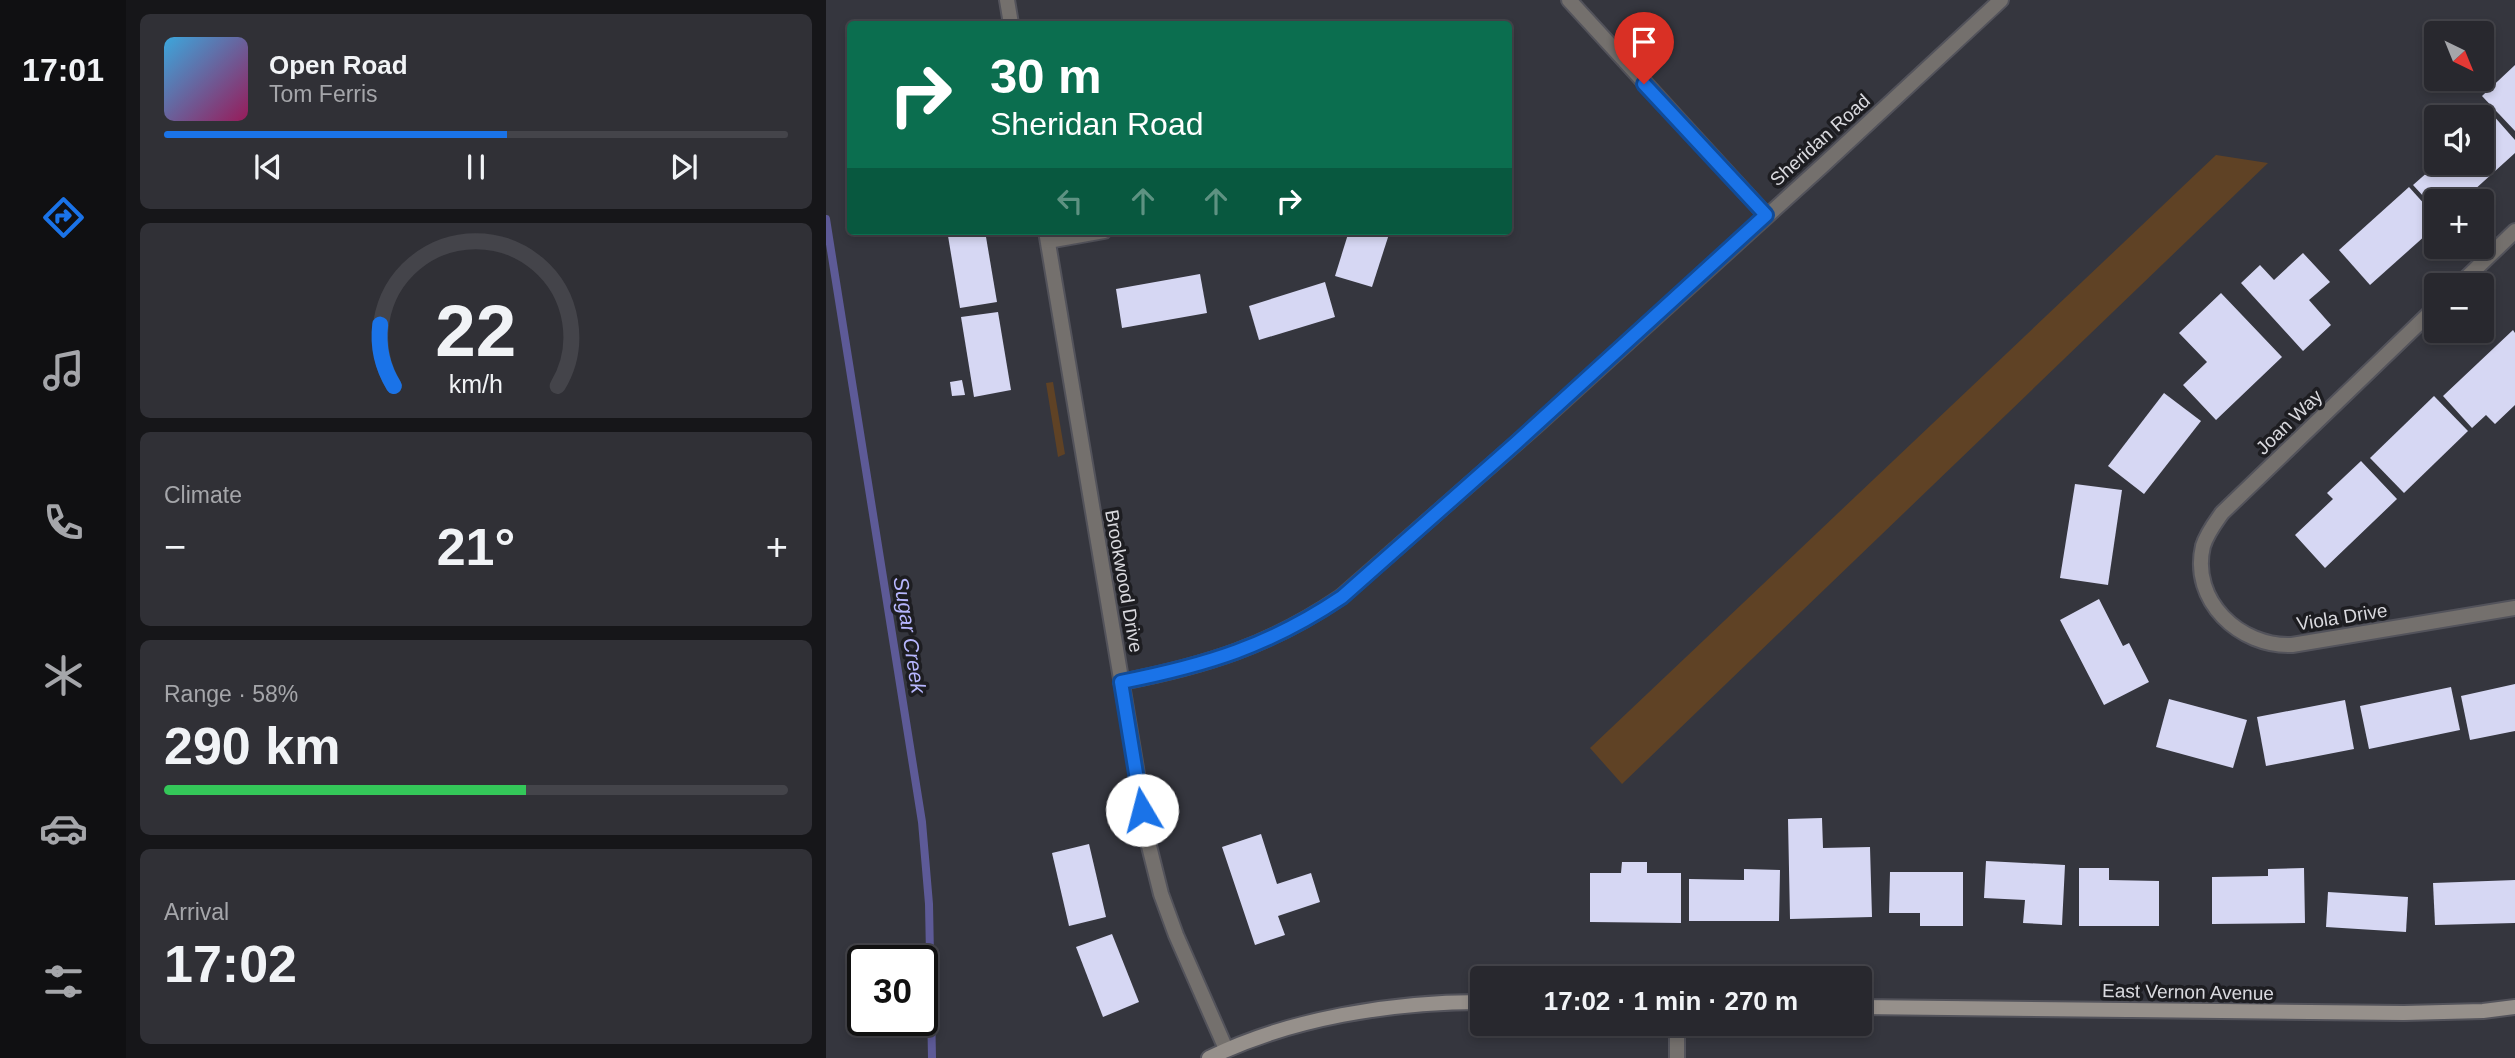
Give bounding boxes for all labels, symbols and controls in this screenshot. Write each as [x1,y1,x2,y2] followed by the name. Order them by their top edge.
[1614,12.0,1674,84] pin
[2424,21,2494,91] north arrow
[2424,21,2494,343] map controls
[1625,23,1663,61] icon: arrive
[875,49,966,140] icon: right
[990,49,1102,103] text: 30 m
[269,50,408,80] text: Open Road
[22,52,104,88] text: 17:01
[269,81,378,107] text: Tom Ferris
[1766,90,1874,190] street label: Sheridan Road
[2424,105,2494,175] button: sound
[990,106,1203,142] text: Sheridan Road
[249,148,287,186] icon: previous
[457,148,495,186] icon: pause
[665,148,703,186] icon: next
[1051,182,1089,220] icon: left
[1124,182,1162,220] icon: ahead
[1197,182,1235,220] icon: ahead
[1270,182,1308,220] icon: right
[2424,189,2494,259] button: +
[39,193,88,242] icon: directions
[2424,273,2494,343] button: −
[436,291,516,372] text: 22
[39,346,88,395] icon: music
[449,370,503,398] text: km/h
[2252,385,2327,459] street label: Joan Way
[164,482,242,508] text: Climate
[39,498,88,547] icon: phone
[1101,508,1147,654] street label: Brookwood Drive
[437,518,515,576] text: 21°
[164,526,186,568] text: −
[766,526,788,568] text: +
[889,575,931,696] water label: Sugar Creek
[2295,599,2389,635] street label: Viola Drive
[39,651,88,700] icon: climate
[164,681,298,707] text: Range · 58%
[164,717,340,775] text: 290 km
[1105,773,1179,847] position arrow
[39,804,88,853] icon: car
[164,899,229,925] text: Arrival
[164,935,297,993] text: 17:02
[847,945,938,1036] speed limit sign: 30
[39,957,88,1006] icon: filters
[2102,980,2274,1004] street label: East Vernon Avenue
[1544,986,1798,1016] text: 17:02 · 1 min · 270 m

